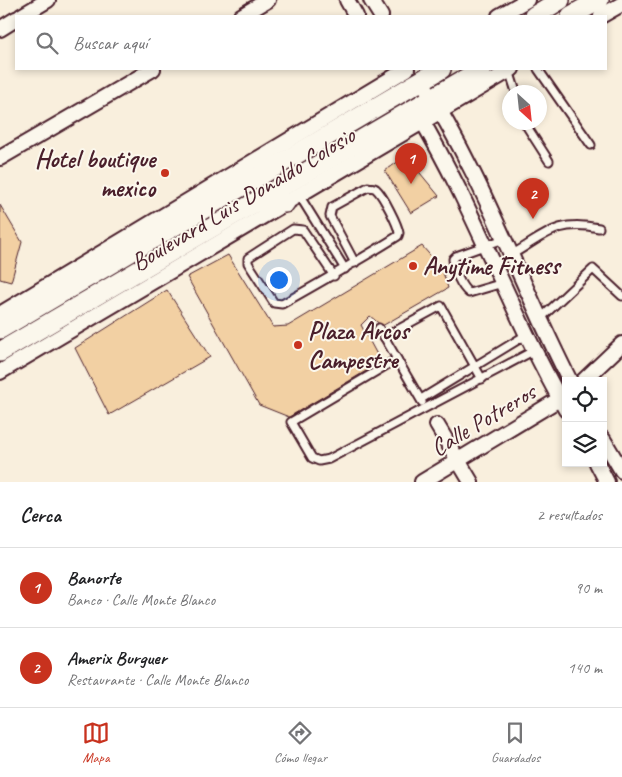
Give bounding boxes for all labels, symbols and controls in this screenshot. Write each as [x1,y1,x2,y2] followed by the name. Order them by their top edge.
[15,15,607,70] search box
[33,29,61,57] icon: search
[73,31,147,55] text: Buscar aquí
[502,85,547,130] north arrow
[125,119,362,279] street label: Boulevard Luis Donaldo Colosio
[35,143,158,204] place label: Hotel boutique mexico
[395,143,427,184] pin: 1
[159,167,171,179] marker: Hotel boutique mexico
[517,178,549,219] pin: 2
[423,250,562,282] place label: Anytime Fitness
[407,260,419,272] marker: Anytime Fitness
[266,267,292,293] your location
[308,315,411,376] place label: Plaza Arcos Campestre
[292,339,304,351] marker: Plaza Arcos Campestre
[425,375,544,464] street label: Calle Potreros
[562,377,607,467] map controls
[562,377,607,422] button: locate
[562,422,607,467] button: layers
[20,502,61,528] text: Cerca
[537,505,602,525] text: 2 resultados
[67,566,121,590] text: Banorte
[32,578,40,598] text: 1
[575,578,602,598] text: 90 m
[67,590,215,610] text: Banco · Calle Monte Blanco
[67,646,166,670] text: Amerix Burguer
[32,658,40,678] text: 2
[568,658,602,678] text: 140 m
[67,670,249,690] text: Restaurante · Calle Monte Blanco
[82,719,110,766] tab: Mapa
[274,719,327,766] tab: Cómo llegar
[491,719,540,766] tab: Guardados

